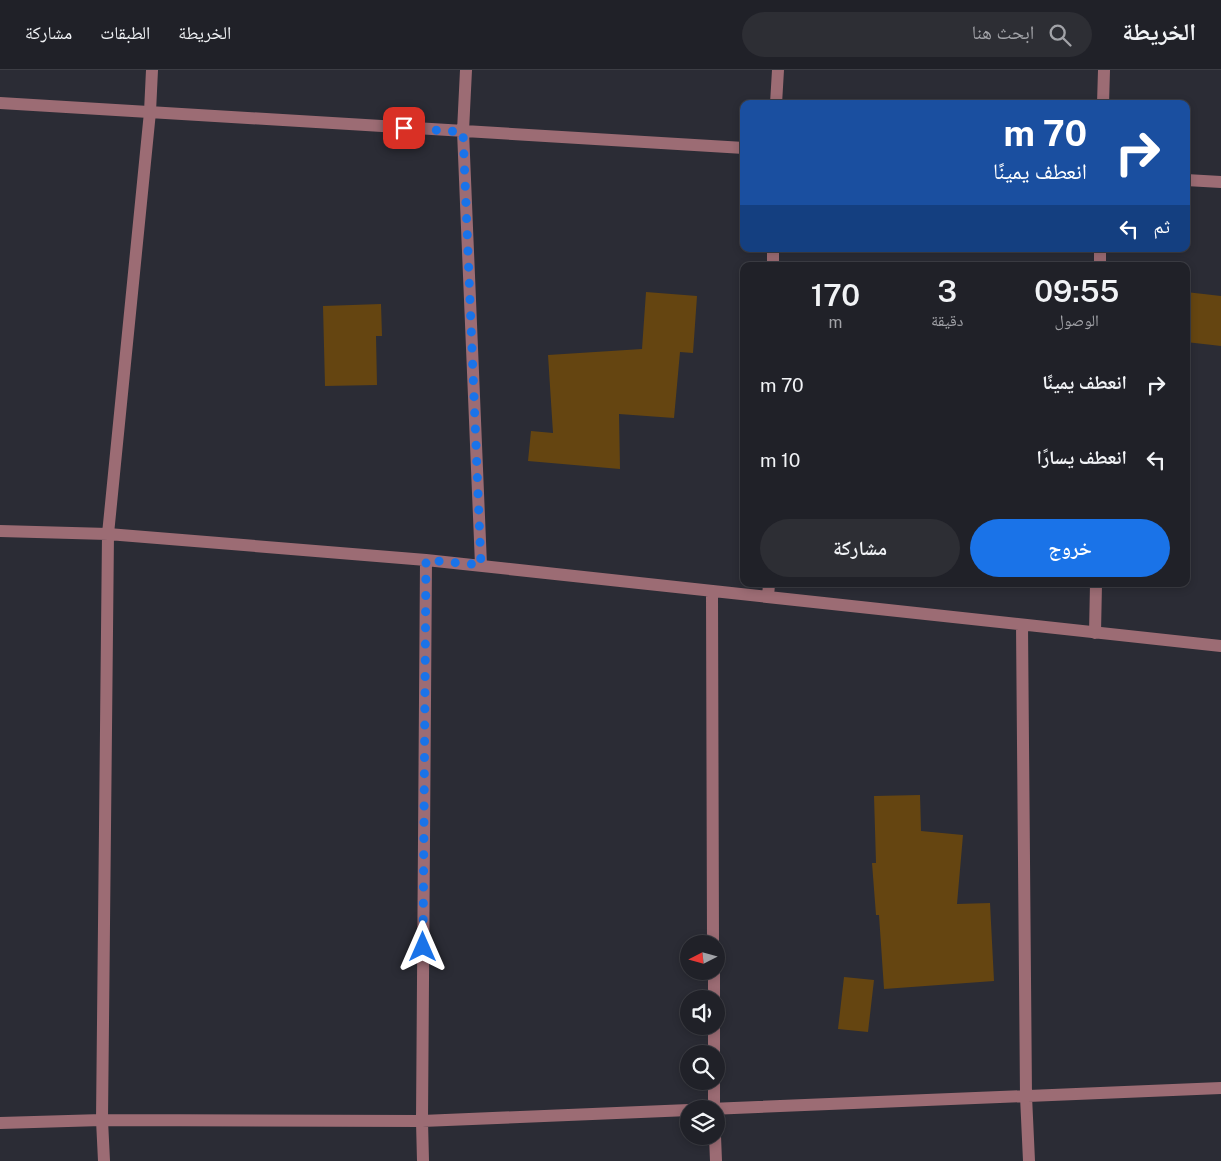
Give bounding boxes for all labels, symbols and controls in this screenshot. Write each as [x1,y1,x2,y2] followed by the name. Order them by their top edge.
[742,12,1092,57] search box
[1122,17,1196,45] text: الخريطة
[972,21,1034,43] text: ابحث هنا
[1046,21,1074,49] icon: search
[25,22,72,43] text: مشاركة
[100,22,150,43] text: الطبقات
[178,22,231,43] text: الخريطة
[383,107,425,149] pin
[1004,113,1087,154] text: 70 m
[390,114,418,142] icon: arrive
[1105,120,1170,185] icon: right
[993,158,1087,184] text: انعطف يمينًا
[1115,215,1143,243] icon: left
[1153,215,1170,237] text: ثم
[937,273,957,309] text: 3
[1034,273,1119,309] text: 09:55
[811,277,860,313] text: 170
[931,311,963,330] text: دقيقة
[1055,311,1099,330] text: الوصول
[829,313,842,332] text: m
[1042,371,1127,393] text: انعطف يمينًا
[1142,371,1170,399] icon: right
[760,374,804,396] text: 70 m
[1037,446,1127,468] text: انعطف يسارًا
[1142,446,1170,474] icon: left
[760,449,800,471] text: 10 m
[760,519,960,577] button: مشاركة
[970,519,1170,577] button: خروج
[396,920,448,972] position arrow
[680,935,725,980] north arrow
[680,935,725,1145] map controls
[680,990,725,1035] button: sound
[680,1045,725,1090] button: search
[680,1100,725,1145] button: layers

